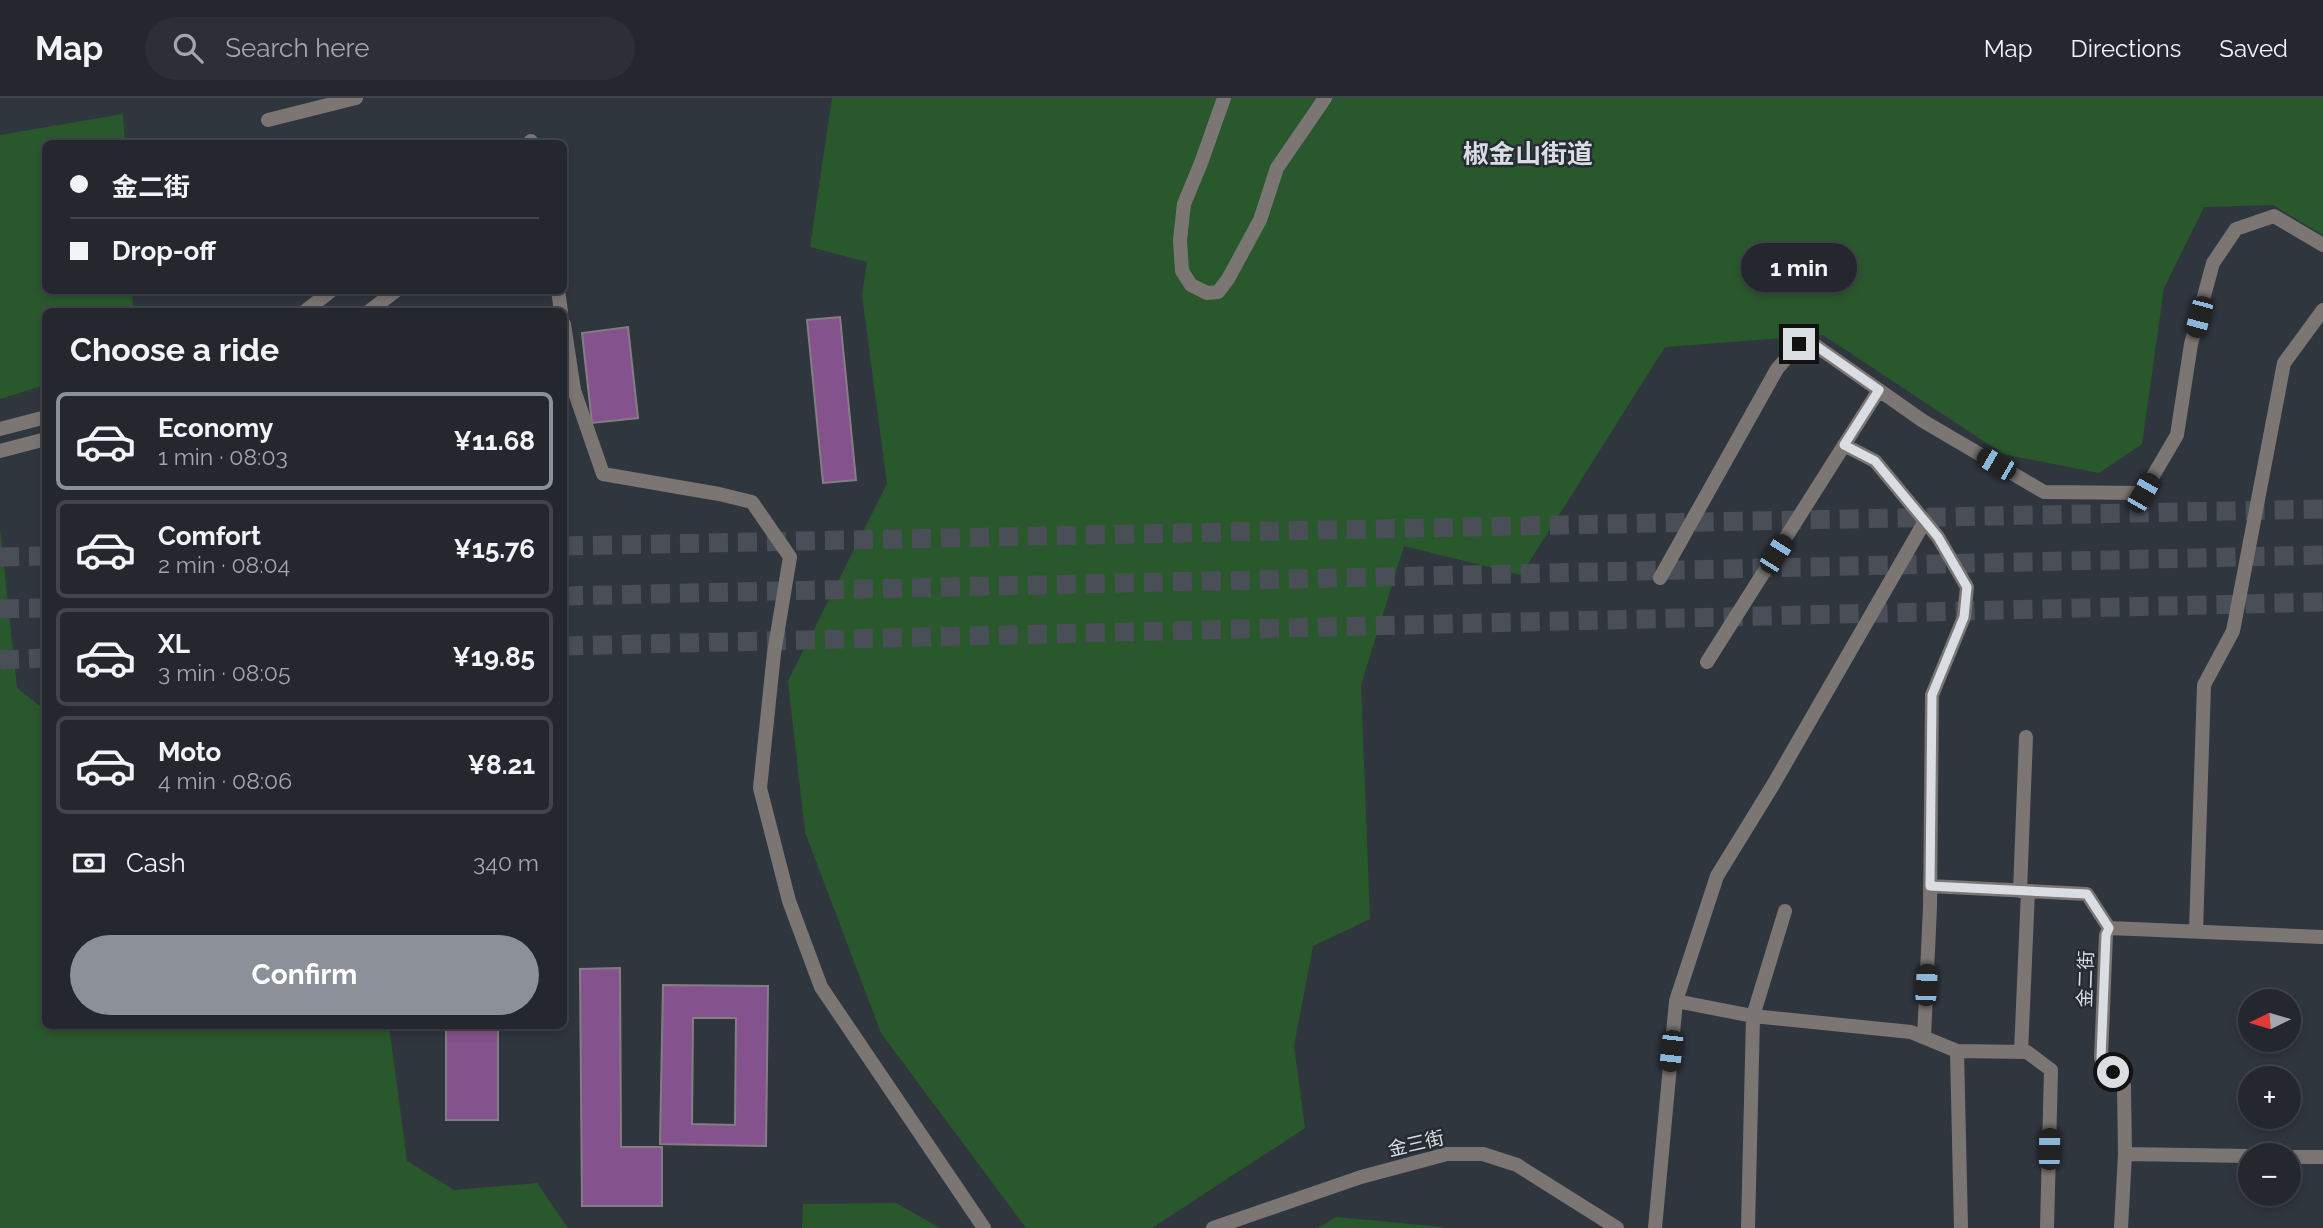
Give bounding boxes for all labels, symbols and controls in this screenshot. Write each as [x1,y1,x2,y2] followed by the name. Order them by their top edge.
[145,17,635,80] search box
[35,29,103,68] text: Map
[169,29,207,67] icon: search
[225,33,370,63] text: Search here
[1984,34,2033,63] text: Map
[2071,34,2181,63] text: Directions
[2219,34,2288,63] text: Saved
[1463,139,1593,169] district label: 椒金山街道
[112,172,190,202] text: 金二街
[112,236,216,266] text: Drop-off
[1741,243,1857,292] callout: 1 min
[1770,254,1828,281] text: 1 min
[2184,294,2215,340] car
[1783,328,1815,360] route end
[70,331,279,368] text: Choose a ride
[74,410,137,473] icon: car
[158,413,273,443] text: Economy
[453,426,535,456] text: ¥11.68
[158,443,288,470] text: 1 min · 08:03
[1973,444,2020,484] car
[2124,470,2163,516] car
[74,518,137,581] icon: car
[158,521,261,551] text: Comfort
[1756,531,1797,577] car
[454,534,535,564] text: ¥15.76
[158,551,290,578] text: 2 min · 08:04
[74,626,137,689] icon: car
[158,629,190,659] text: XL
[452,642,535,672] text: ¥19.85
[158,659,290,686] text: 3 min · 08:05
[74,734,137,797] icon: car
[158,737,221,767] text: Moto
[467,750,535,780] text: ¥8.21
[158,767,292,794] text: 4 min · 08:06
[70,844,108,882] icon: cash
[126,848,186,878] text: Cash
[473,849,539,876] text: 340 m
[70,935,539,1015] button: Confirm
[2073,950,2097,1008] street label: 金二街
[1915,963,1938,1007] car
[2238,989,2301,1052] north arrow
[2238,989,2301,1206] map controls
[1659,1029,1684,1073] car
[2097,1056,2129,1088] route start
[2238,1066,2301,1129] button: +
[1386,1126,1446,1160] street label: 金三街
[2039,1128,2060,1170] car
[2238,1143,2301,1206] button: −

